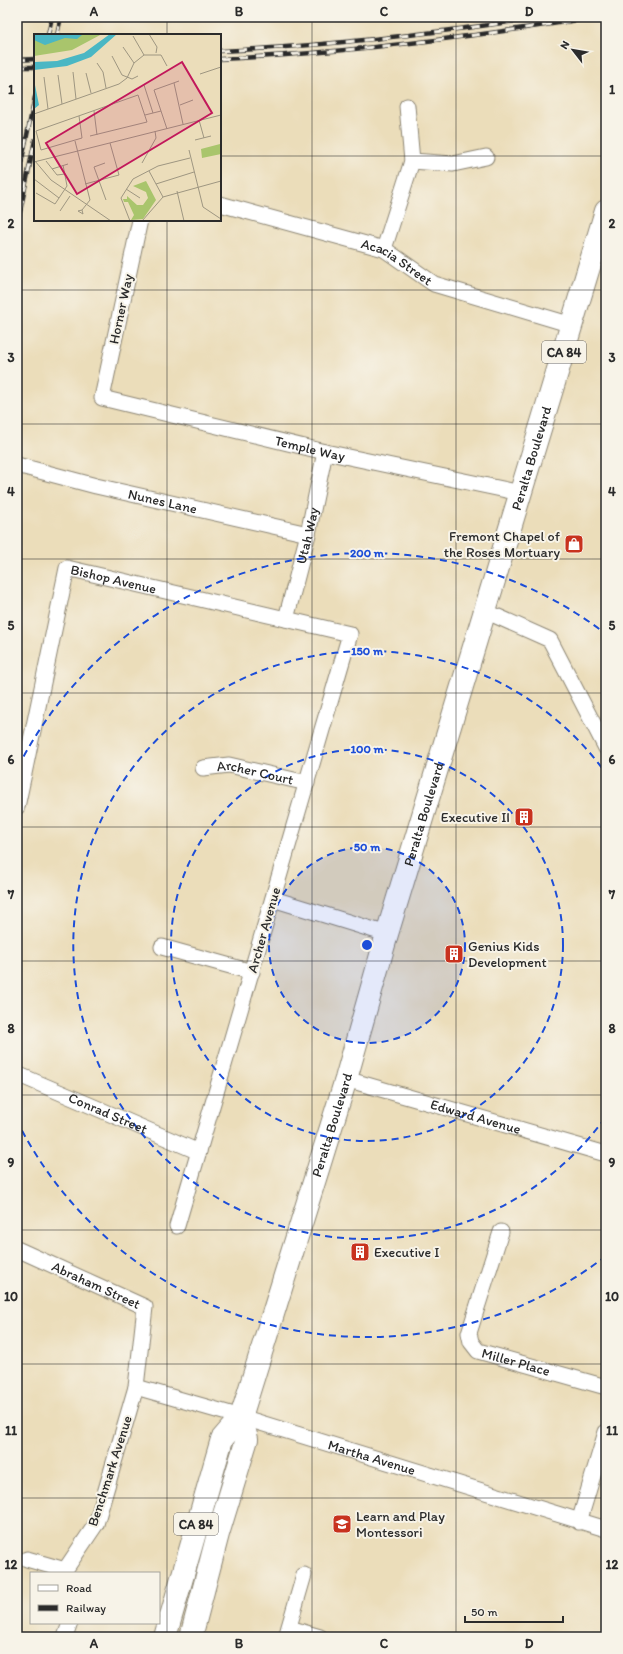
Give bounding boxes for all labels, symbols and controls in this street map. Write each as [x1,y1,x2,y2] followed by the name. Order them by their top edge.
[89,4,99,19] text: A
[235,4,244,19] text: B
[380,4,389,19] text: C
[525,4,534,19] text: D
[553,30,593,70] north arrow
[34,34,221,221] inset map
[557,39,572,52] text: N
[8,82,14,97] text: 1
[609,82,615,97] text: 1
[8,216,15,231] text: 2
[609,216,616,231] text: 2
[359,235,436,289] street label: Acacia Street
[105,272,137,346] street label: Horner Way
[542,341,586,363] road number: CA 84
[7,350,15,365] text: 3
[608,350,616,365] text: 3
[507,404,555,512] street label: Peralta Boulevard
[273,432,347,465] street label: Temple Way
[7,484,15,499] text: 4
[608,484,616,499] text: 4
[126,485,199,517] street label: Nunes Lane
[292,505,322,566] street label: Utah Way
[444,528,561,561] place label: Fremont Chapel of the Roses Mortuary
[563,533,585,555] shop icon: Fremont Chapel of the Roses Mortuary
[350,546,385,560] text: 200 m
[69,561,158,597] street label: Bishop Avenue
[8,618,15,633] text: 5
[609,618,616,633] text: 5
[351,644,384,658] text: 150 m
[350,742,384,756] text: 100 m
[8,752,15,767] text: 6
[609,752,616,767] text: 6
[216,756,295,788] street label: Archer Court
[400,760,447,868] street label: Peralta Boulevard
[513,806,535,828] building icon: Executive II
[441,809,510,826] place label: Executive II
[354,840,381,854] text: 50 m
[244,885,284,975] street label: Archer Avenue
[7,887,15,902] text: 7
[608,887,616,902] text: 7
[360,938,374,952] centre of rings
[468,938,547,971] place label: Genius Kids Development
[443,943,465,965] building icon: Genius Kids Development
[7,1021,15,1036] text: 8
[608,1021,616,1036] text: 8
[308,1071,356,1179] street label: Peralta Boulevard
[66,1089,150,1137] street label: Conrad Street
[429,1095,523,1138] street label: Edward Avenue
[8,1155,15,1170] text: 9
[609,1155,616,1170] text: 9
[349,1241,371,1263] building icon: Executive I
[374,1244,440,1261] place label: Executive I
[49,1257,143,1312] street label: Abraham Street
[4,1289,18,1304] text: 10
[605,1289,619,1304] text: 10
[480,1344,552,1379] street label: Miller Place
[84,1413,136,1529] street label: Benchmark Avenue
[5,1423,17,1438] text: 11
[606,1423,618,1438] text: 11
[326,1436,418,1479] street label: Martha Avenue
[356,1508,445,1541] place label: Learn and Play Montessori
[174,1513,218,1535] road number: CA 84
[331,1513,353,1535] school or university icon: Learn and Play Montessori
[5,1557,18,1572] text: 12
[606,1557,619,1572] text: 12
[30,1572,160,1624] legend
[66,1581,92,1595] text: Road
[465,1598,563,1624] scale bar
[66,1601,106,1615] text: Railway
[471,1605,497,1619] text: 50 m
[89,1636,99,1651] text: A
[235,1636,244,1651] text: B
[380,1636,389,1651] text: C
[525,1636,534,1651] text: D

